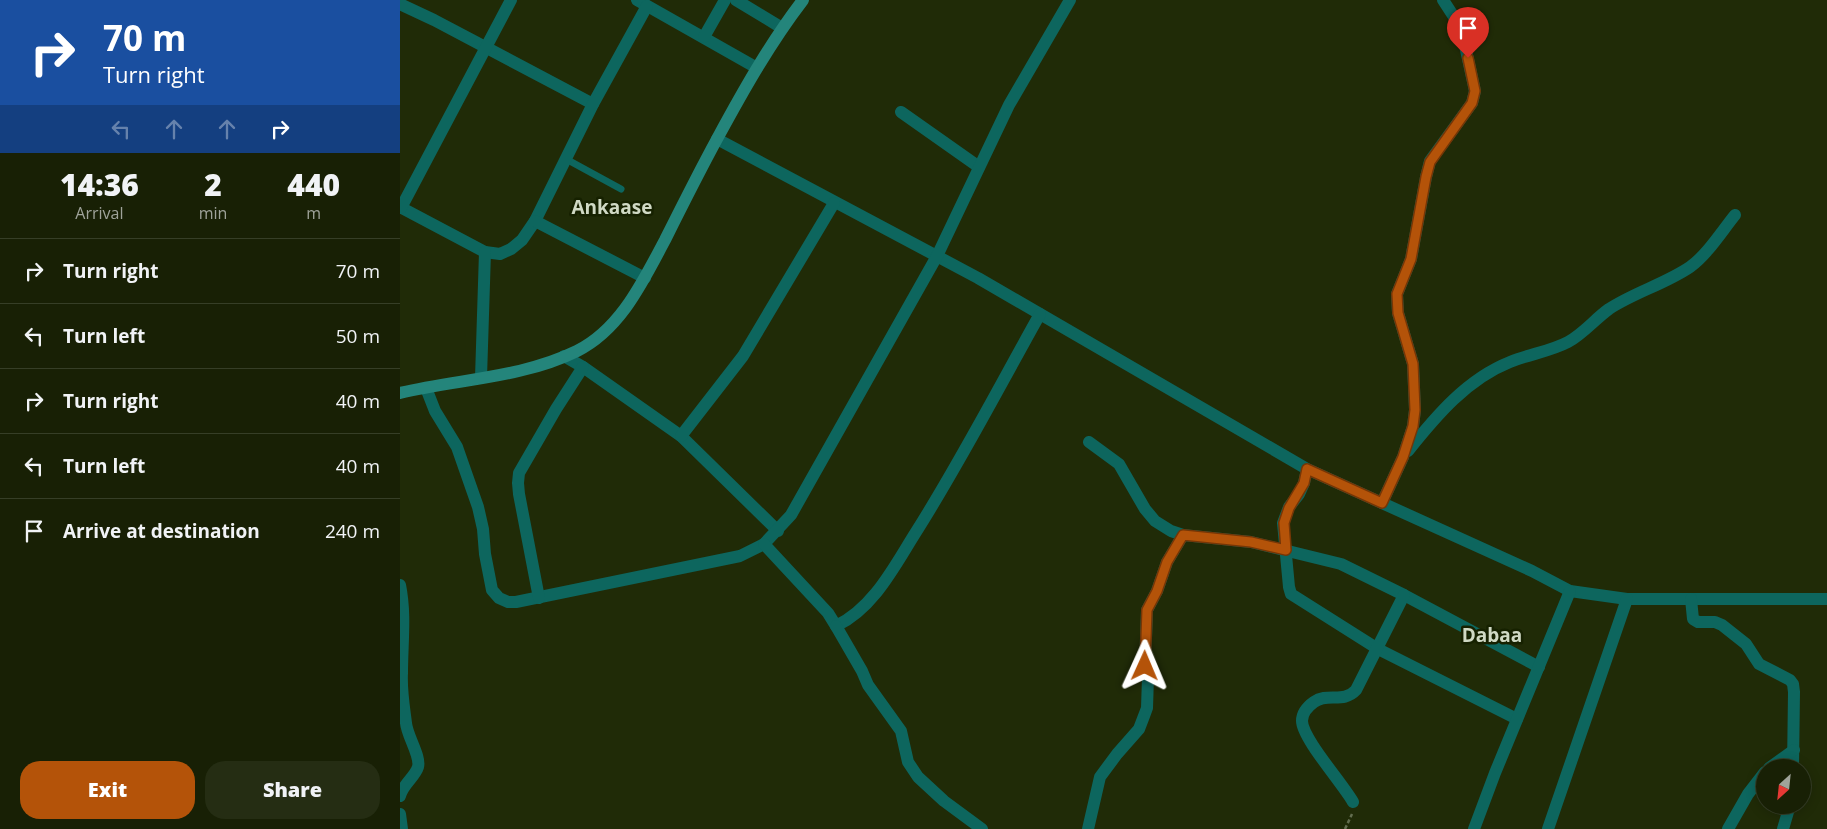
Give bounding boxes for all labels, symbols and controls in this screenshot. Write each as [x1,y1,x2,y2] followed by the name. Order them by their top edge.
[1447,7,1489,58] pin
[103,14,186,61] text: 70 m
[1454,14,1482,42] icon: arrive
[20,20,85,85] icon: right
[103,59,205,89] text: Turn right
[107,115,135,143] icon: left
[160,115,188,143] icon: ahead
[213,115,241,143] icon: ahead
[266,115,294,143] icon: right
[60,164,139,205] text: 14:36
[204,164,222,205] text: 2
[287,164,340,205] text: 440
[571,194,653,220] district label: Ankaase
[75,202,123,224] text: Arrival
[199,202,227,224] text: min
[306,202,321,224] text: m
[20,257,48,285] icon: right
[63,258,158,284] text: Turn right
[336,258,380,284] text: 70 m
[20,322,48,350] icon: left
[63,323,145,349] text: Turn left
[336,323,380,349] text: 50 m
[20,387,48,415] icon: right
[63,388,158,414] text: Turn right
[336,388,380,414] text: 40 m
[20,452,48,480] icon: left
[63,453,145,479] text: Turn left
[336,453,380,479] text: 40 m
[20,517,48,545] icon: arrive
[63,518,260,544] text: Arrive at destination
[325,518,380,544] text: 240 m
[1462,622,1522,648] district label: Dabaa
[1118,639,1170,691] position arrow
[1756,759,1811,814] north arrow
[1756,759,1811,814] map controls
[20,761,195,819] button: Exit
[205,761,380,819] button: Share

